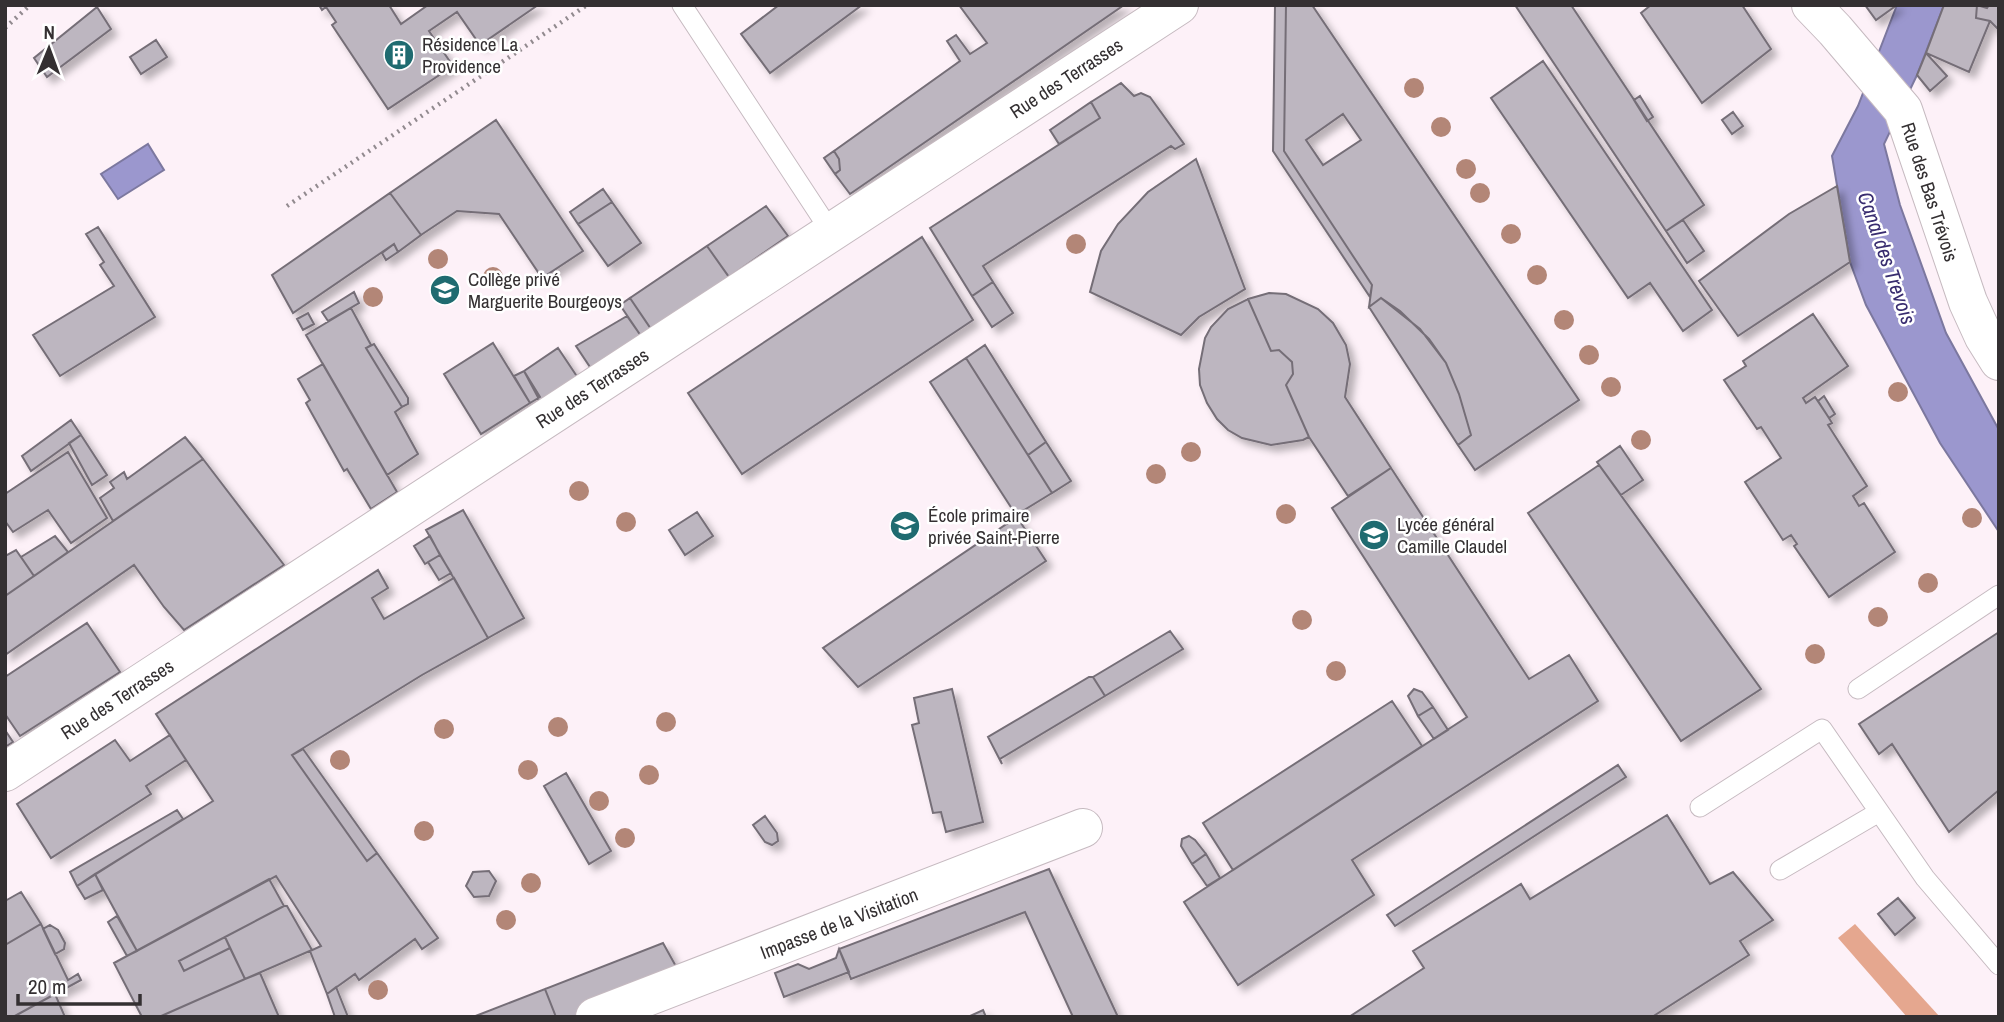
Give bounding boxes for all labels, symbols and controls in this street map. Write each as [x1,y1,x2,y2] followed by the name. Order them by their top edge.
[14,14,84,84] north arrow
[43,19,55,45] text: N
[422,31,518,79] place label: Résidence La Providence
[1005,32,1128,124] street label: Rue des Terrasses
[382,38,416,72] building icon: Résidence La Providence
[1895,119,1965,265] street label: Rue des Bas Trévois
[1851,188,1923,329] water label: Canal des Trevois
[468,266,622,314] place label: Collège privé Marguerite Bourgeoys
[428,273,462,307] school or university icon: Collège privé Marguerite Bourgeoys
[531,342,654,434] street label: Rue des Terrasses
[928,502,1060,550] place label: École primaire privée Saint-Pierre
[888,509,922,543] school or university icon: École primaire privée Saint-Pierre
[1397,511,1507,559] place label: Lycée général Camille Claudel
[1357,518,1391,552] school or university icon: Lycée général Camille Claudel
[56,653,179,745] street label: Rue des Terrasses
[756,881,922,965] street label: Impasse de la Visitation
[18,962,140,1006] scale bar
[28,972,66,1001] text: 20 m

